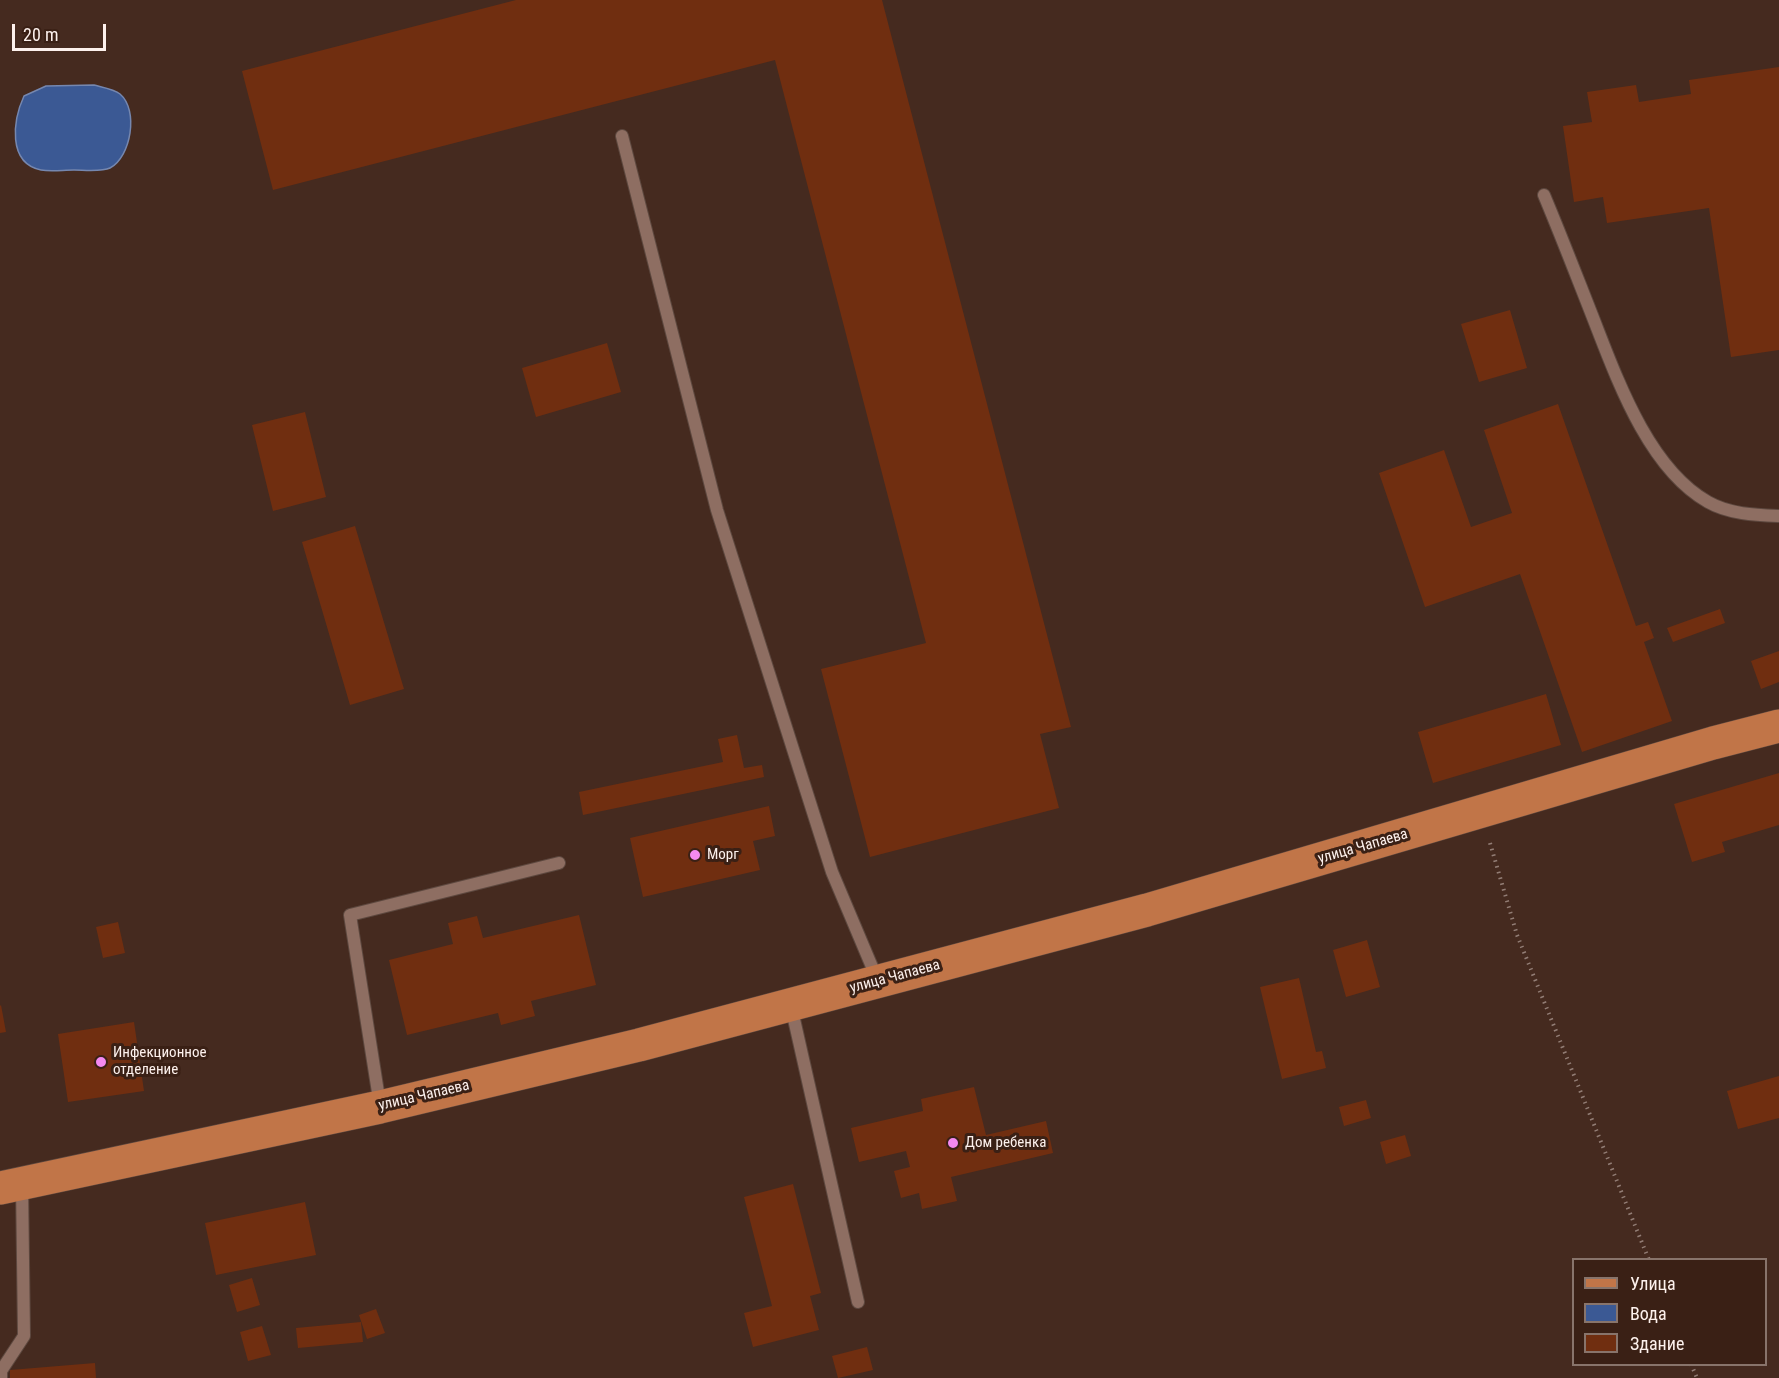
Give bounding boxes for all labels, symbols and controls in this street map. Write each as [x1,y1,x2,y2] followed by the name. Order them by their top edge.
[15,12,110,50] scale bar
[23,24,58,45] text: 20 m
[1316,826,1410,868] street label: улица Чапаева
[707,846,739,864] place label: Морг
[688,848,702,862] marker: Морг
[848,956,942,998] street label: улица Чапаева
[113,1044,206,1079] place label: Инфекционное отделение
[94,1055,108,1069] marker: Инфекционное отделение
[377,1077,471,1115] street label: улица Чапаева
[965,1134,1046,1152] place label: Дом ребенка
[946,1136,960,1150] marker: Дом ребенка
[1572,1258,1767,1366] legend
[1630,1273,1676,1294] text: Улица
[1630,1303,1667,1324] text: Вода
[1630,1333,1684,1354] text: Здание

